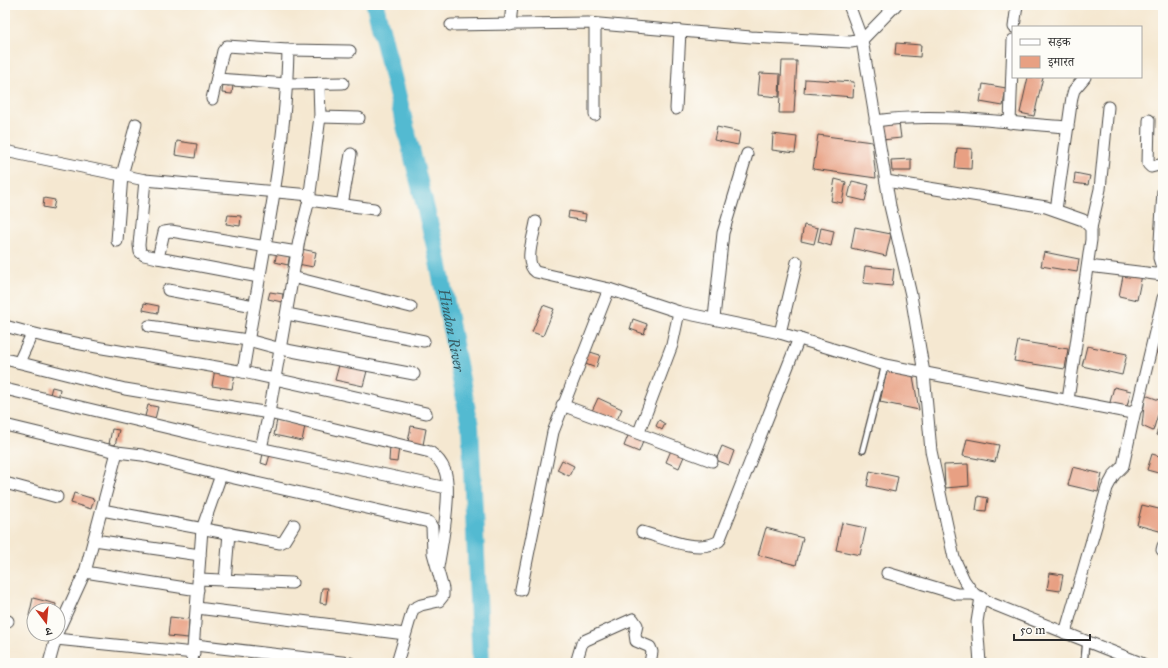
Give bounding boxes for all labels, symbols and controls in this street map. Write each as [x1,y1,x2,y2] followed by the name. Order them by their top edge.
[1012,26,1142,78] legend
[1047,35,1072,49] text: सड़क
[1047,55,1075,69] text: इमारत
[434,286,468,374] water label: Hindon River
[26,602,66,642] north arrow
[1014,616,1090,642] scale bar
[1020,623,1045,637] text: 50 m
[43,624,54,639] text: उ

